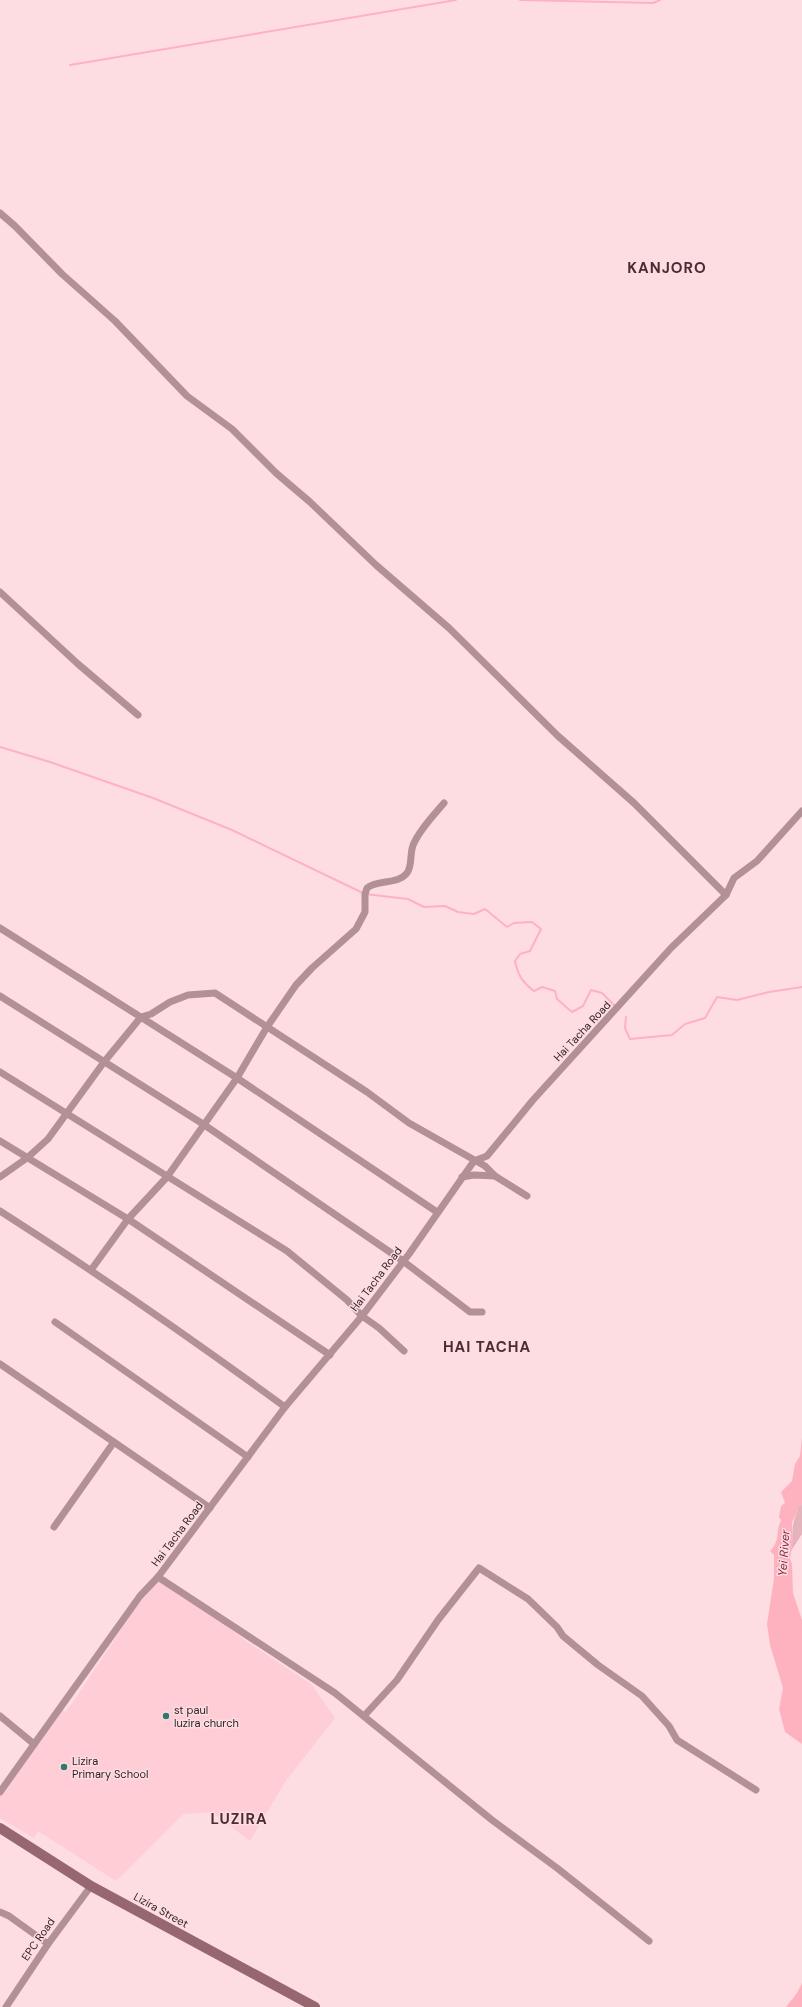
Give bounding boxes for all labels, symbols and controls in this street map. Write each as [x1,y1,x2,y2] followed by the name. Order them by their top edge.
[627,258,707,278] district label: KANJORO
[550,998,614,1064] street label: Hai Tacha Road
[347,1244,405,1314] street label: Hai Tacha Road
[443,1337,531,1357] district label: HAI TACHA
[148,1499,206,1569] street label: Hai Tacha Road
[774,1529,794,1577] water label: Yei River
[174,1703,239,1730] place label: st paul luzira church
[161,1711,171,1721] marker: st paul luzira church
[72,1754,148,1781] place label: Lizira Primary School
[59,1762,69,1772] marker: Lizira Primary School
[210,1809,268,1829] district label: LUZIRA
[131,1889,191,1931] street label: Lizira Street
[18,1915,58,1963] street label: EPC Road

